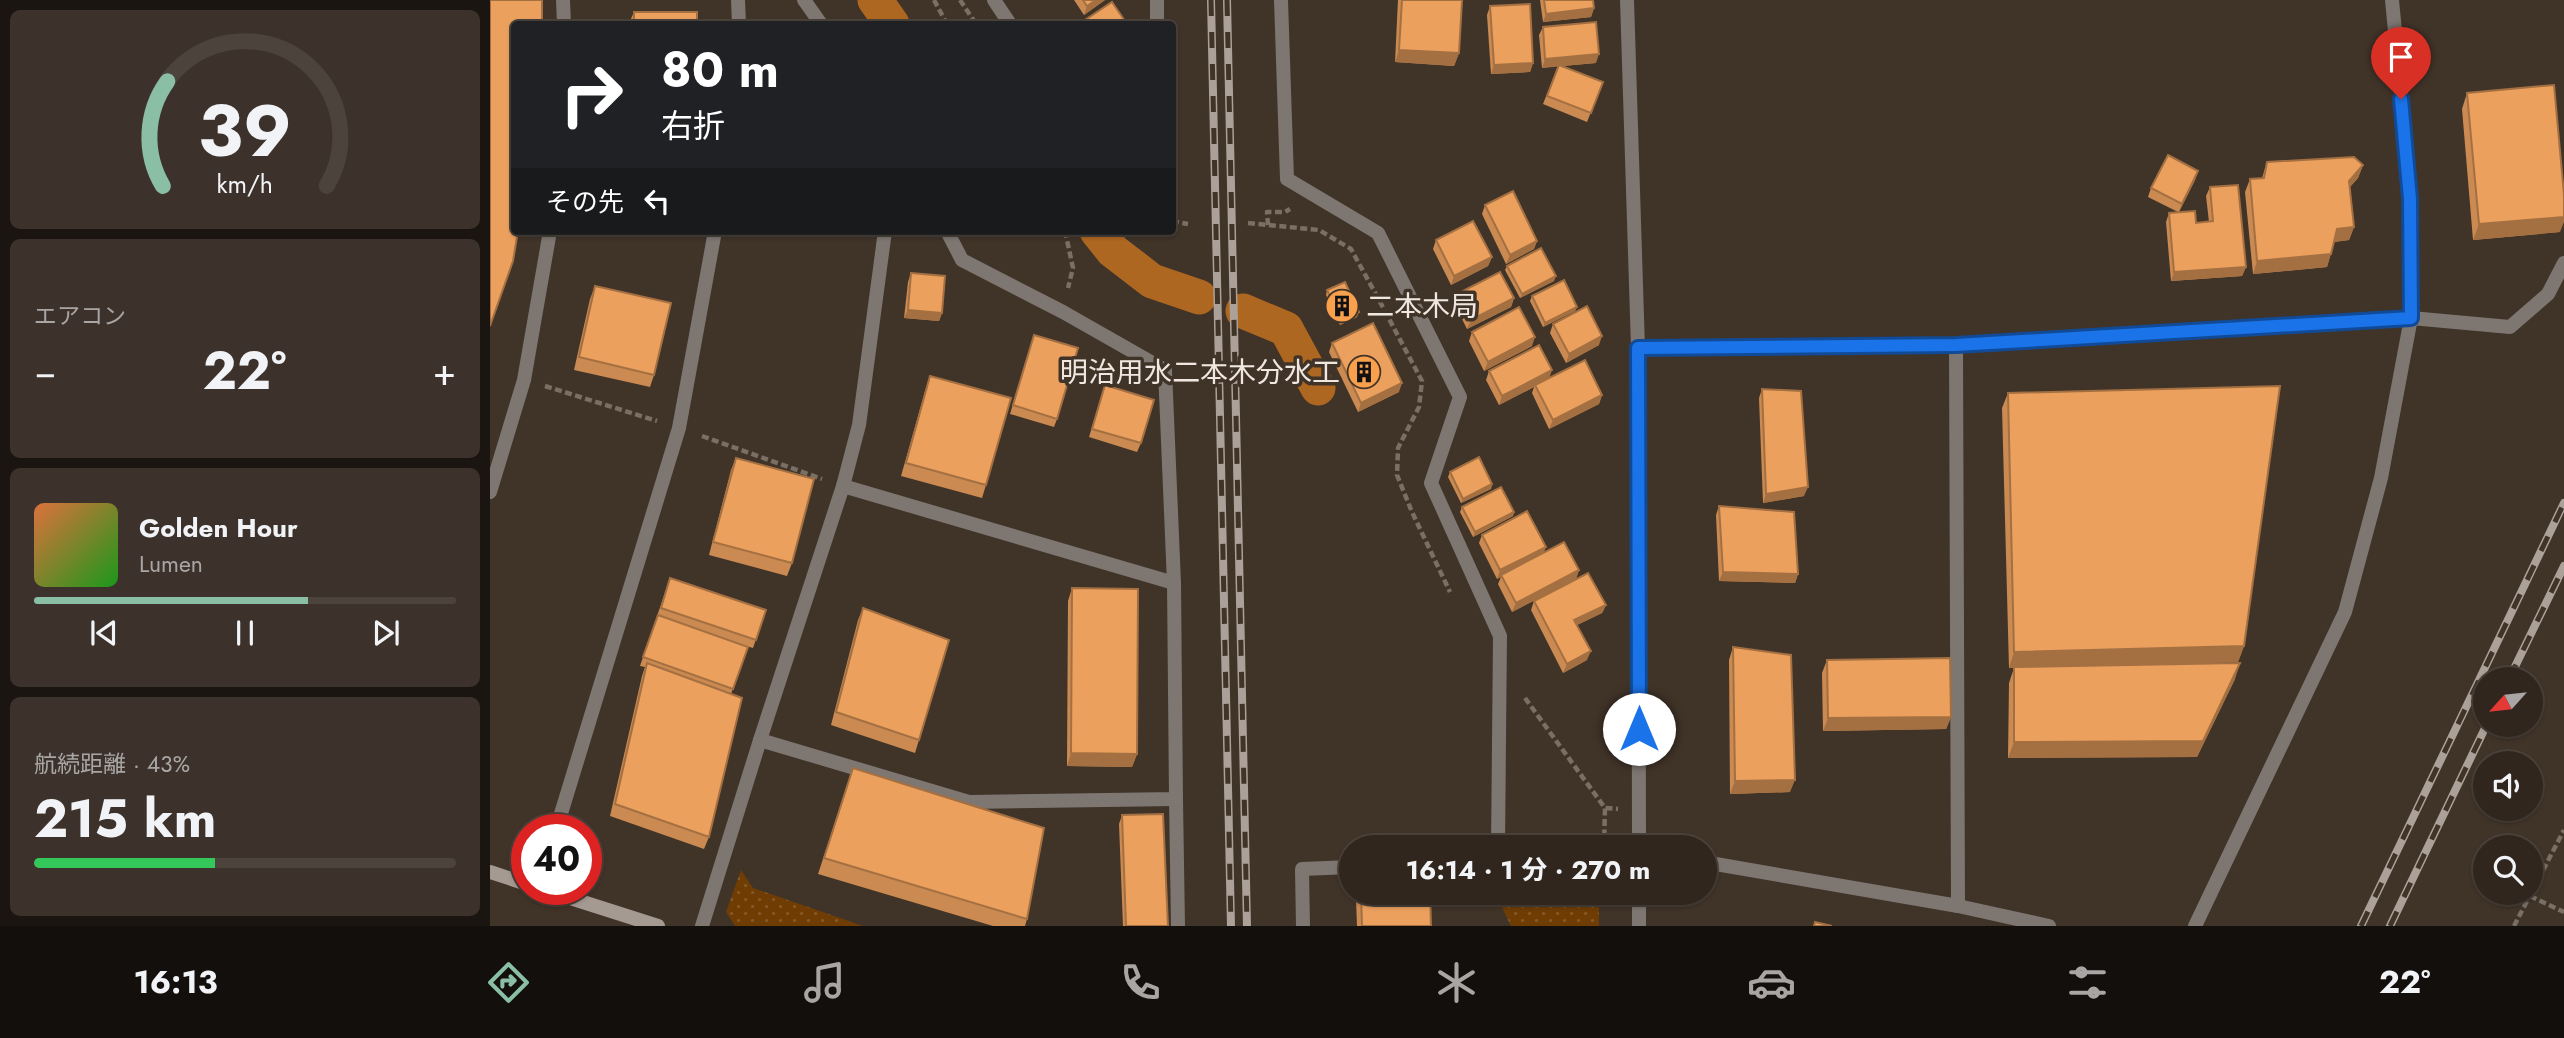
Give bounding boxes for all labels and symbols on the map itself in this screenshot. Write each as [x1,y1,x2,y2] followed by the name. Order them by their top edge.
[2371,27,2431,99] pin
[1366,286,1478,327] place label: 二本木局
[1323,287,1361,325] building icon: 二本木局
[1060,352,1340,393] place label: 明治用水二本木分水工
[1345,353,1383,391] building icon: 明治用水二本木分水工
[2473,667,2543,737] north arrow
[1602,692,1676,766] position arrow
[511,814,602,905] speed limit sign: 40

